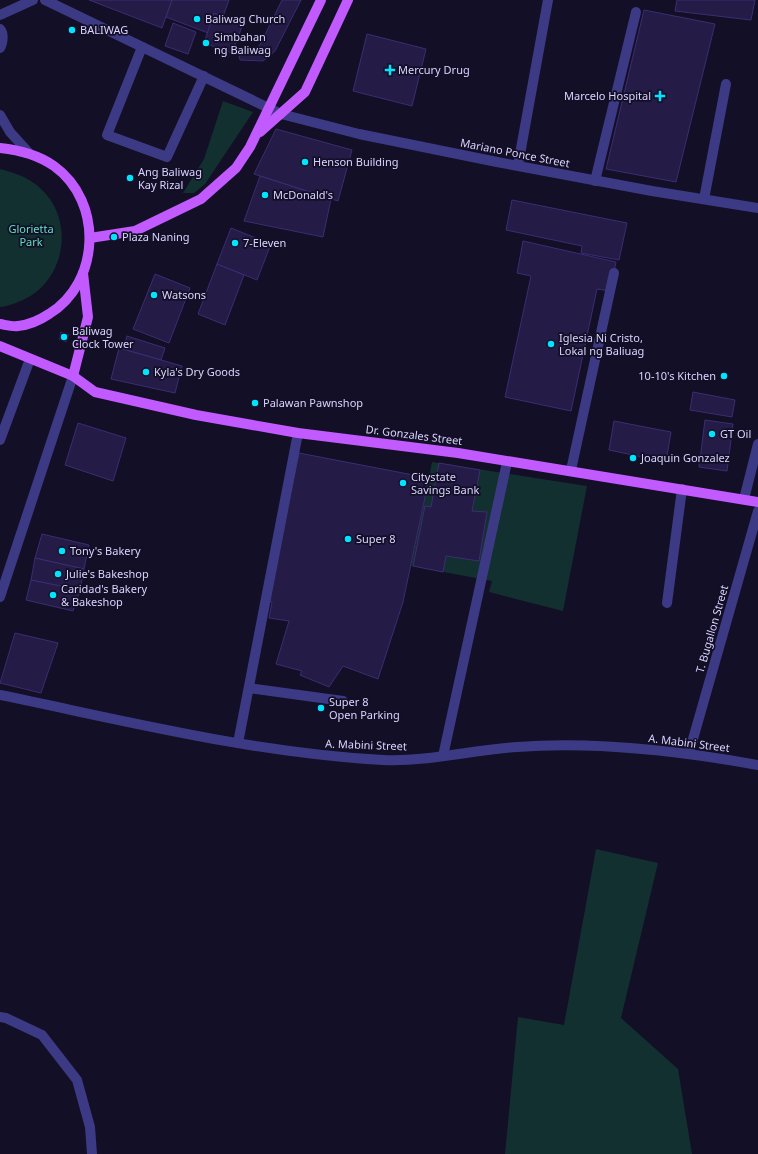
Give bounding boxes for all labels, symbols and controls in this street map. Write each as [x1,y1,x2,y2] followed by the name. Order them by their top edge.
[205,11,285,26] place label: Baliwag Church
[192,14,202,24] marker: Baliwag Church
[80,22,128,37] place label: BALIWAG
[67,25,77,35] marker: BALIWAG
[214,29,271,57] place label: Simbahan ng Baliwag
[201,38,211,48] marker: Simbahan ng Baliwag
[398,62,470,77] place label: Mercury Drug
[385,65,395,75] marker: Mercury Drug
[564,88,651,103] place label: Marcelo Hospital
[654,90,666,102] marker: Marcelo Hospital
[459,135,571,170] street label: Mariano Ponce Street
[313,154,399,169] place label: Henson Building
[300,157,310,167] marker: Henson Building
[138,164,202,192] place label: Ang Baliwag Kay Rizal
[125,173,135,183] marker: Ang Baliwag Kay Rizal
[273,187,333,202] place label: McDonald's
[260,190,270,200] marker: McDonald's
[8,221,54,249] park label: Glorietta Park
[122,229,190,244] place label: Plaza Naning
[109,232,119,242] marker: Plaza Naning
[243,235,286,250] place label: 7-Eleven
[230,238,240,248] marker: 7-Eleven
[162,287,206,302] place label: Watsons
[149,290,159,300] marker: Watsons
[72,323,134,351] place label: Baliwag Clock Tower
[559,330,644,358] place label: Iglesia Ni Cristo, Lokal ng Baliuag
[59,332,69,342] marker: Baliwag Clock Tower
[546,339,556,349] marker: Iglesia Ni Cristo, Lokal ng Baliuag
[154,364,240,379] place label: Kyla's Dry Goods
[141,367,151,377] marker: Kyla's Dry Goods
[638,368,716,383] place label: 10-10's Kitchen
[719,371,729,381] marker: 10-10's Kitchen
[263,395,363,410] place label: Palawan Pawnshop
[250,398,260,408] marker: Palawan Pawnshop
[365,421,463,448] street label: Dr. Gonzales Street
[720,426,751,441] place label: GT Oil
[707,429,717,439] marker: GT Oil
[640,450,730,465] place label: Joaquin Gonzalez
[628,453,638,463] marker: Joaquin Gonzalez
[411,469,479,497] place label: Citystate Savings Bank
[398,478,408,488] marker: Citystate Savings Bank
[356,531,396,546] place label: Super 8
[343,534,353,544] marker: Super 8
[70,543,141,558] place label: Tony's Bakery
[57,546,67,556] marker: Tony's Bakery
[65,566,149,581] place label: Julie's Bakeshop
[53,569,63,579] marker: Julie's Bakeshop
[61,581,147,609] place label: Caridad's Bakery & Bakeshop
[692,583,731,675] street label: T. Bugallon Street
[48,590,58,600] marker: Caridad's Bakery & Bakeshop
[329,694,400,722] place label: Super 8 Open Parking
[316,703,326,713] marker: Super 8 Open Parking
[648,730,731,755] street label: A. Mabini Street
[325,736,407,753] street label: A. Mabini Street

